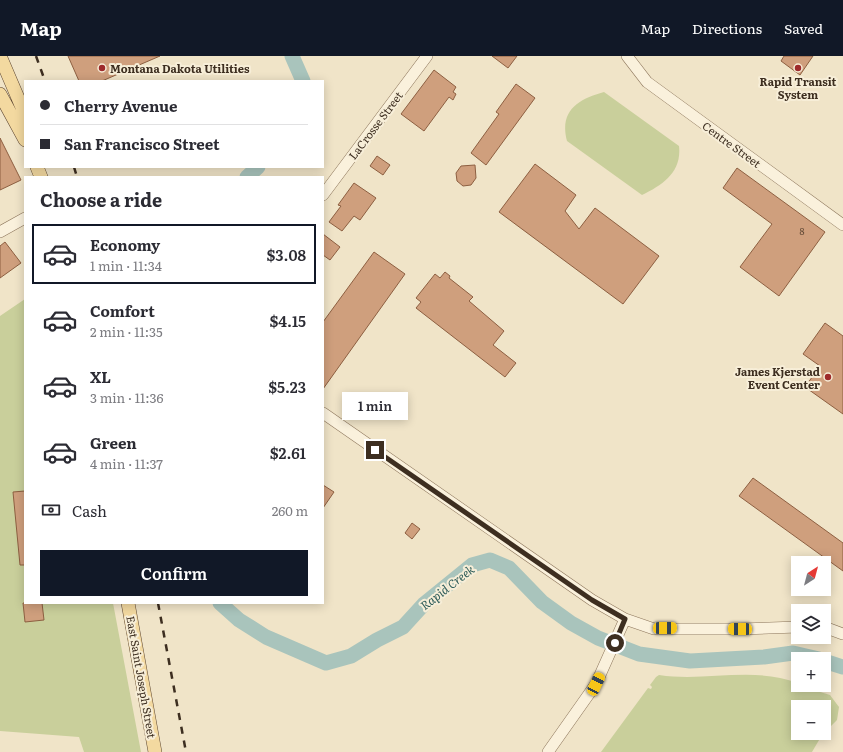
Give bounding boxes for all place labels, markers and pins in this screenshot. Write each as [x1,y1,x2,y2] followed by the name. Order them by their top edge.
[110,60,250,76] place label: Montana Dakota Utilities
[97,63,107,73] marker: Montana Dakota Utilities
[793,63,803,73] marker: Rapid Transit System
[760,73,837,102] place label: Rapid Transit System
[735,363,820,392] place label: James Kjerstad Event Center
[823,372,833,382] marker: James Kjerstad Event Center

